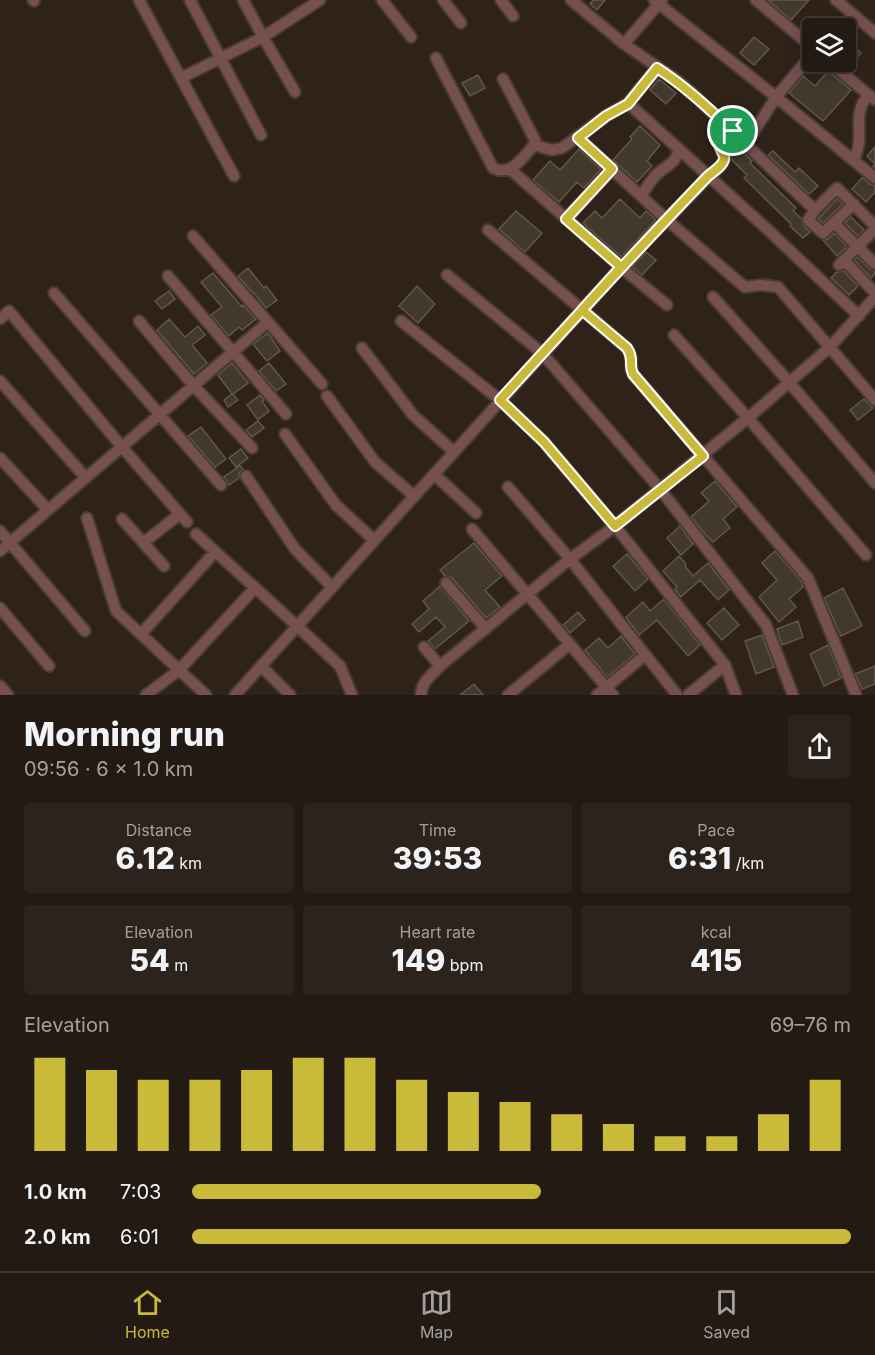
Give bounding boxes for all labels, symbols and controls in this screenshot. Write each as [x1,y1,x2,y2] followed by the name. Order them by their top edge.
[802,18,856,72] map controls
[802,18,856,72] button: layers
[707,105,758,156] pin
[716,114,749,147] icon: arrive
[24,714,225,754] text: Morning run
[788,715,851,778] button: share
[24,757,193,781] text: 09:56 · 6 × 1.0 km
[126,820,192,840] text: Distance
[419,820,456,840] text: Time
[697,820,735,840] text: Pace
[116,840,175,876] text: 6.12
[393,840,482,876] text: 39:53
[668,840,731,876] text: 6:31
[175,853,202,873] text: km
[731,853,764,873] text: /km
[125,922,193,942] text: Elevation
[400,922,475,942] text: Heart rate
[701,922,731,942] text: kcal
[129,942,170,978] text: 54
[392,942,445,978] text: 149
[690,942,742,978] text: 415
[170,955,188,975] text: m
[445,955,483,975] text: bpm
[24,1013,110,1037] text: Elevation
[770,1013,851,1037] text: 69–76 m
[24,1180,87,1204] text: 1.0 km
[120,1180,161,1204] text: 7:03
[24,1225,91,1249] text: 2.0 km
[120,1225,159,1249] text: 6:01
[125,1286,170,1342] tab: Home
[420,1286,453,1342] tab: Map
[703,1286,750,1342] tab: Saved

